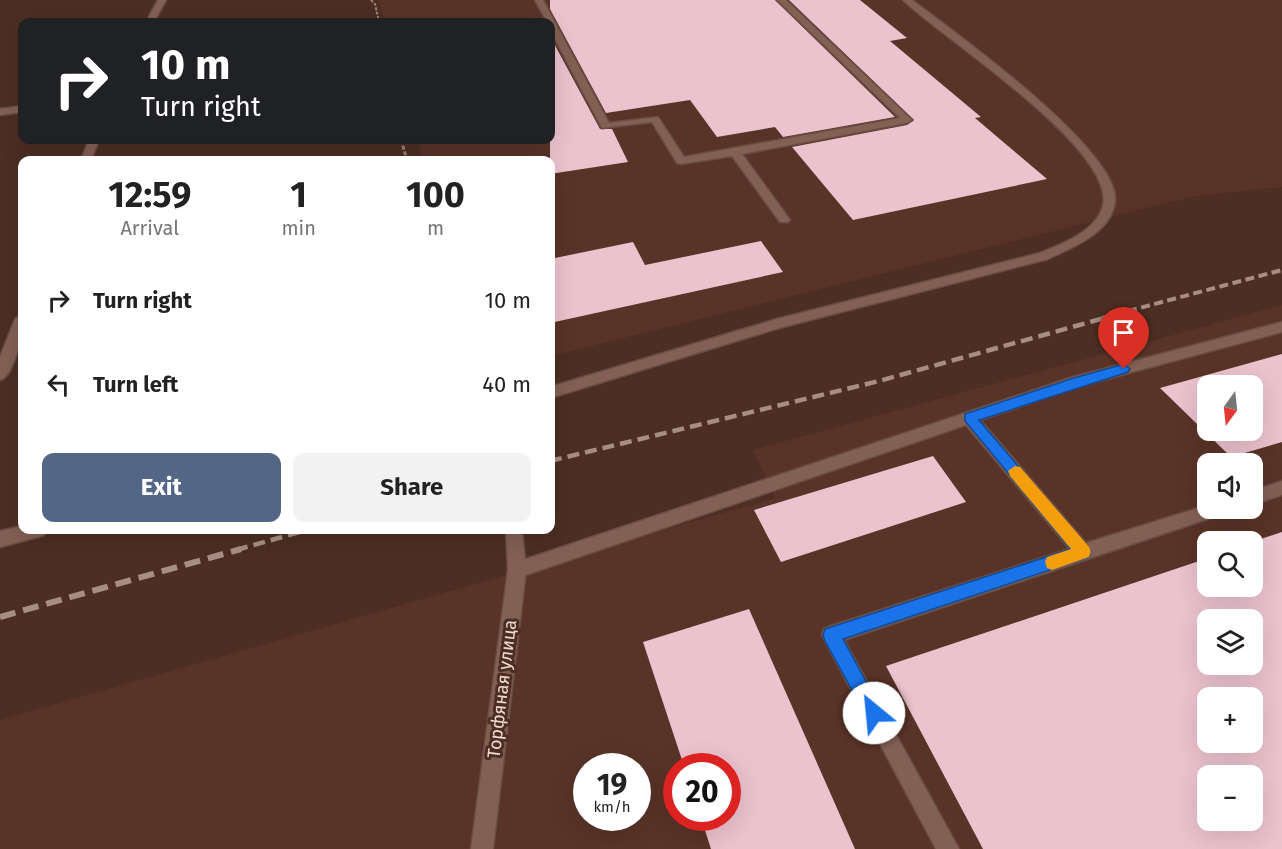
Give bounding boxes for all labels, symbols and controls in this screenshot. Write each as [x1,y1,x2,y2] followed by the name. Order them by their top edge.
[141,40,231,90] text: 10 m
[42,42,120,120] icon: right
[141,91,261,123] text: Turn right
[108,173,191,217] text: 12:59
[290,173,307,217] text: 1
[406,173,465,217] text: 100
[120,216,179,240] text: Arrival
[281,216,316,240] text: min
[427,216,444,240] text: m
[42,284,75,317] icon: right
[93,287,192,314] text: Turn right
[485,287,531,314] text: 10 m
[1098,307,1149,369] pin
[1107,316,1140,349] icon: arrive
[42,368,75,401] icon: left
[93,371,178,398] text: Turn left
[482,371,531,398] text: 40 m
[1197,375,1263,441] north arrow
[1197,375,1263,831] map controls
[42,453,281,522] button: Exit
[293,453,531,522] button: Share
[1197,453,1263,519] button: sound
[1197,531,1263,597] button: search
[1197,609,1263,675] button: layers
[483,619,521,759] street label: Торфяная улица
[842,681,906,745] position arrow
[1197,687,1263,753] button: +
[663,753,741,831] speed limit sign: 20
[1197,765,1263,831] button: −
[597,767,627,803] text: 19
[593,798,631,816] text: km/h

